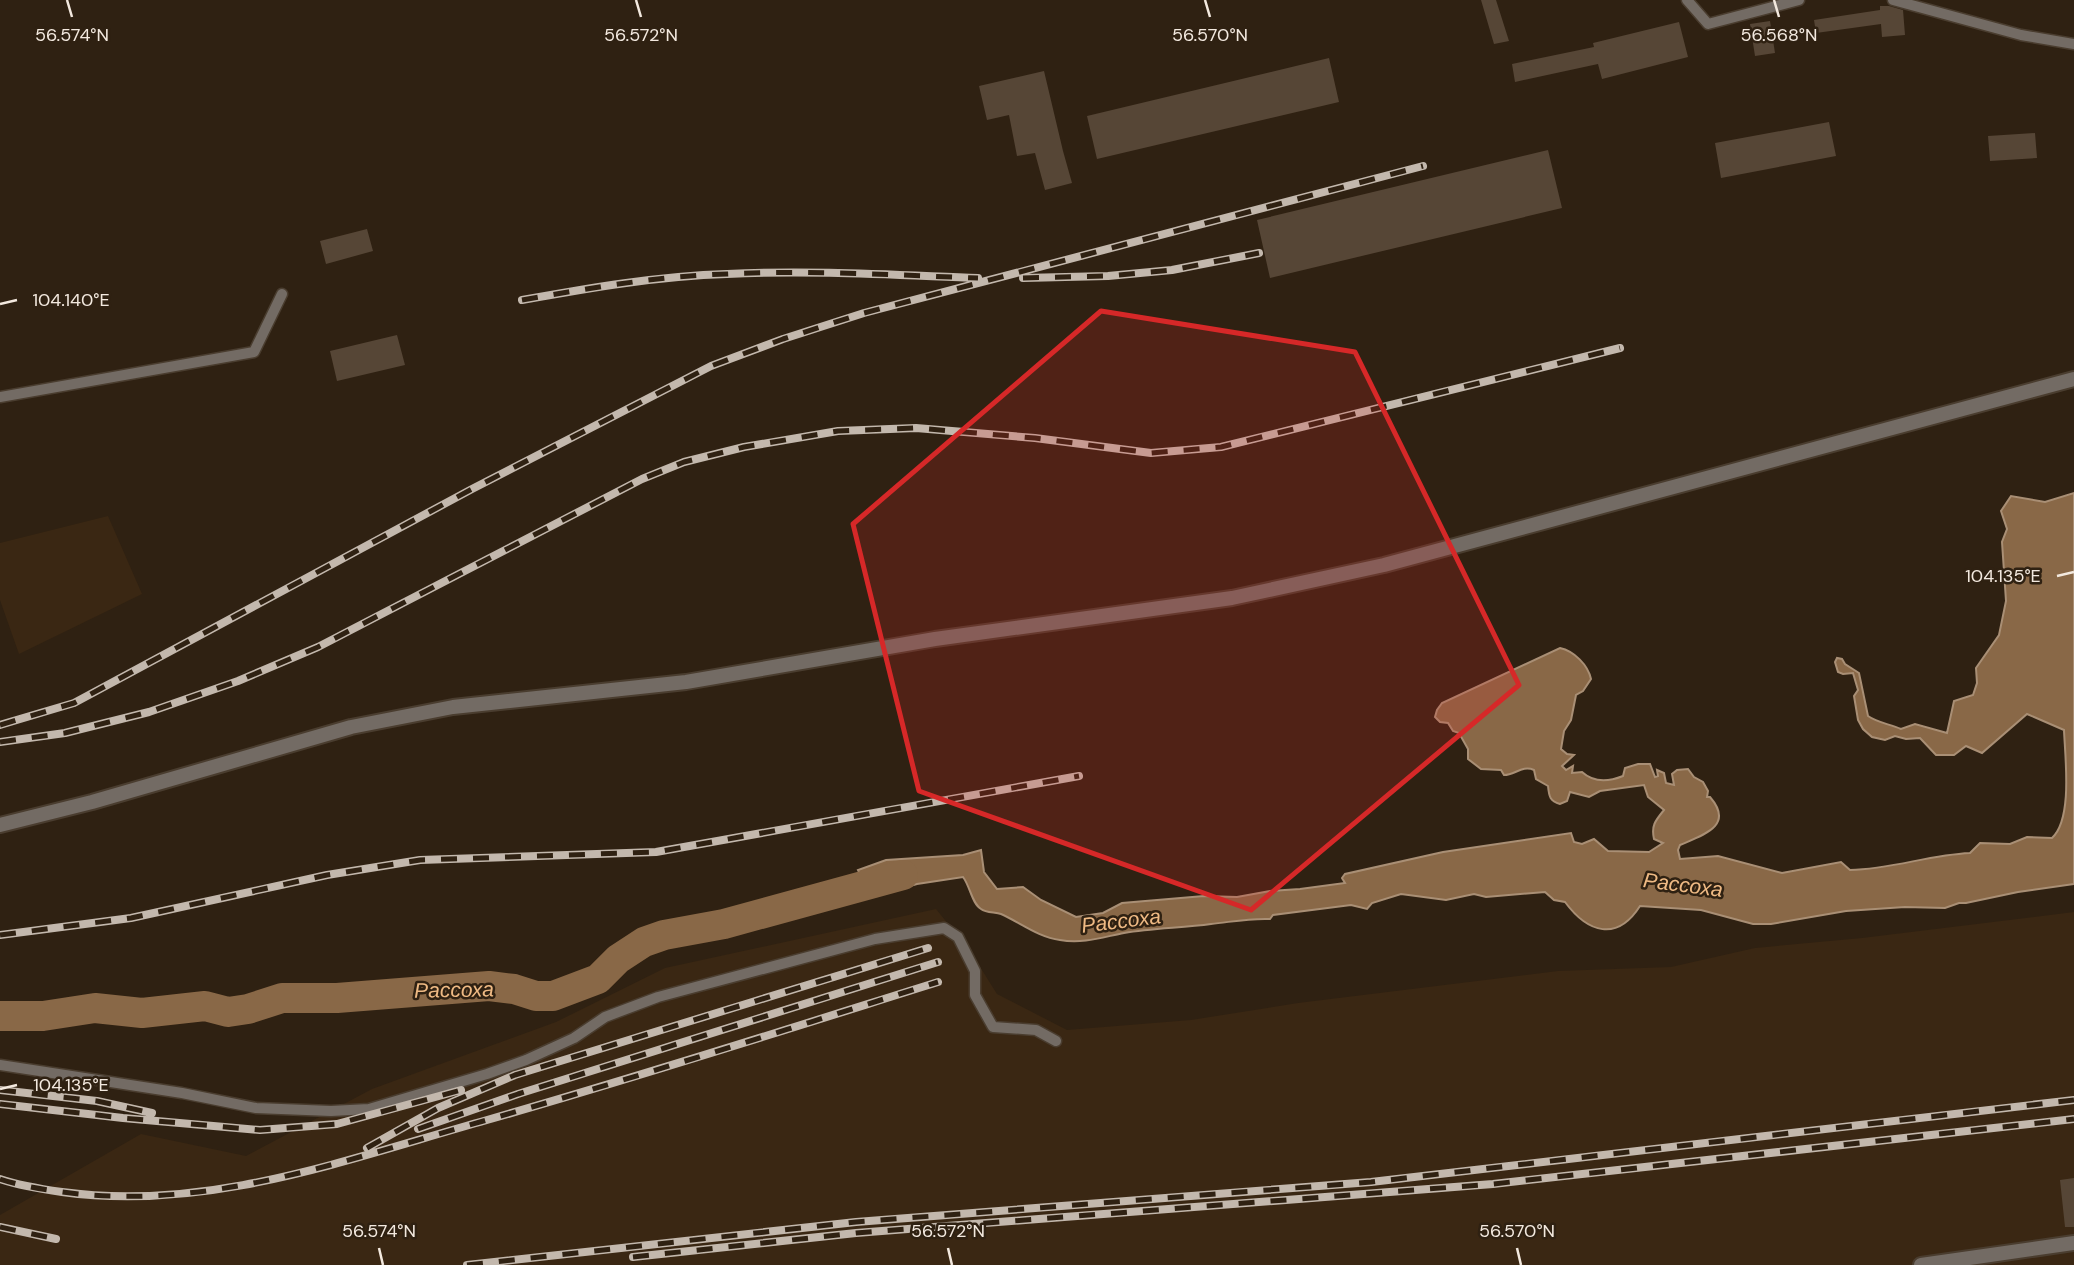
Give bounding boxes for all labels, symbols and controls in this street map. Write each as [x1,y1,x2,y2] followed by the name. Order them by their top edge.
[35,23,109,47] text: 56.574°N
[604,23,678,47] text: 56.572°N
[1172,23,1248,47] text: 56.570°N
[1741,23,1818,47] text: 56.568°N
[32,288,110,312] text: 104.140°E
[1965,564,2041,588] text: 104.135°E
[1642,866,1724,904] water label: Рассоха
[1080,902,1162,940] water label: Рассоха
[414,975,494,1005] water label: Рассоха
[33,1073,109,1097] text: 104.135°E
[342,1219,416,1243] text: 56.574°N
[911,1219,985,1243] text: 56.572°N
[1479,1219,1555,1243] text: 56.570°N

